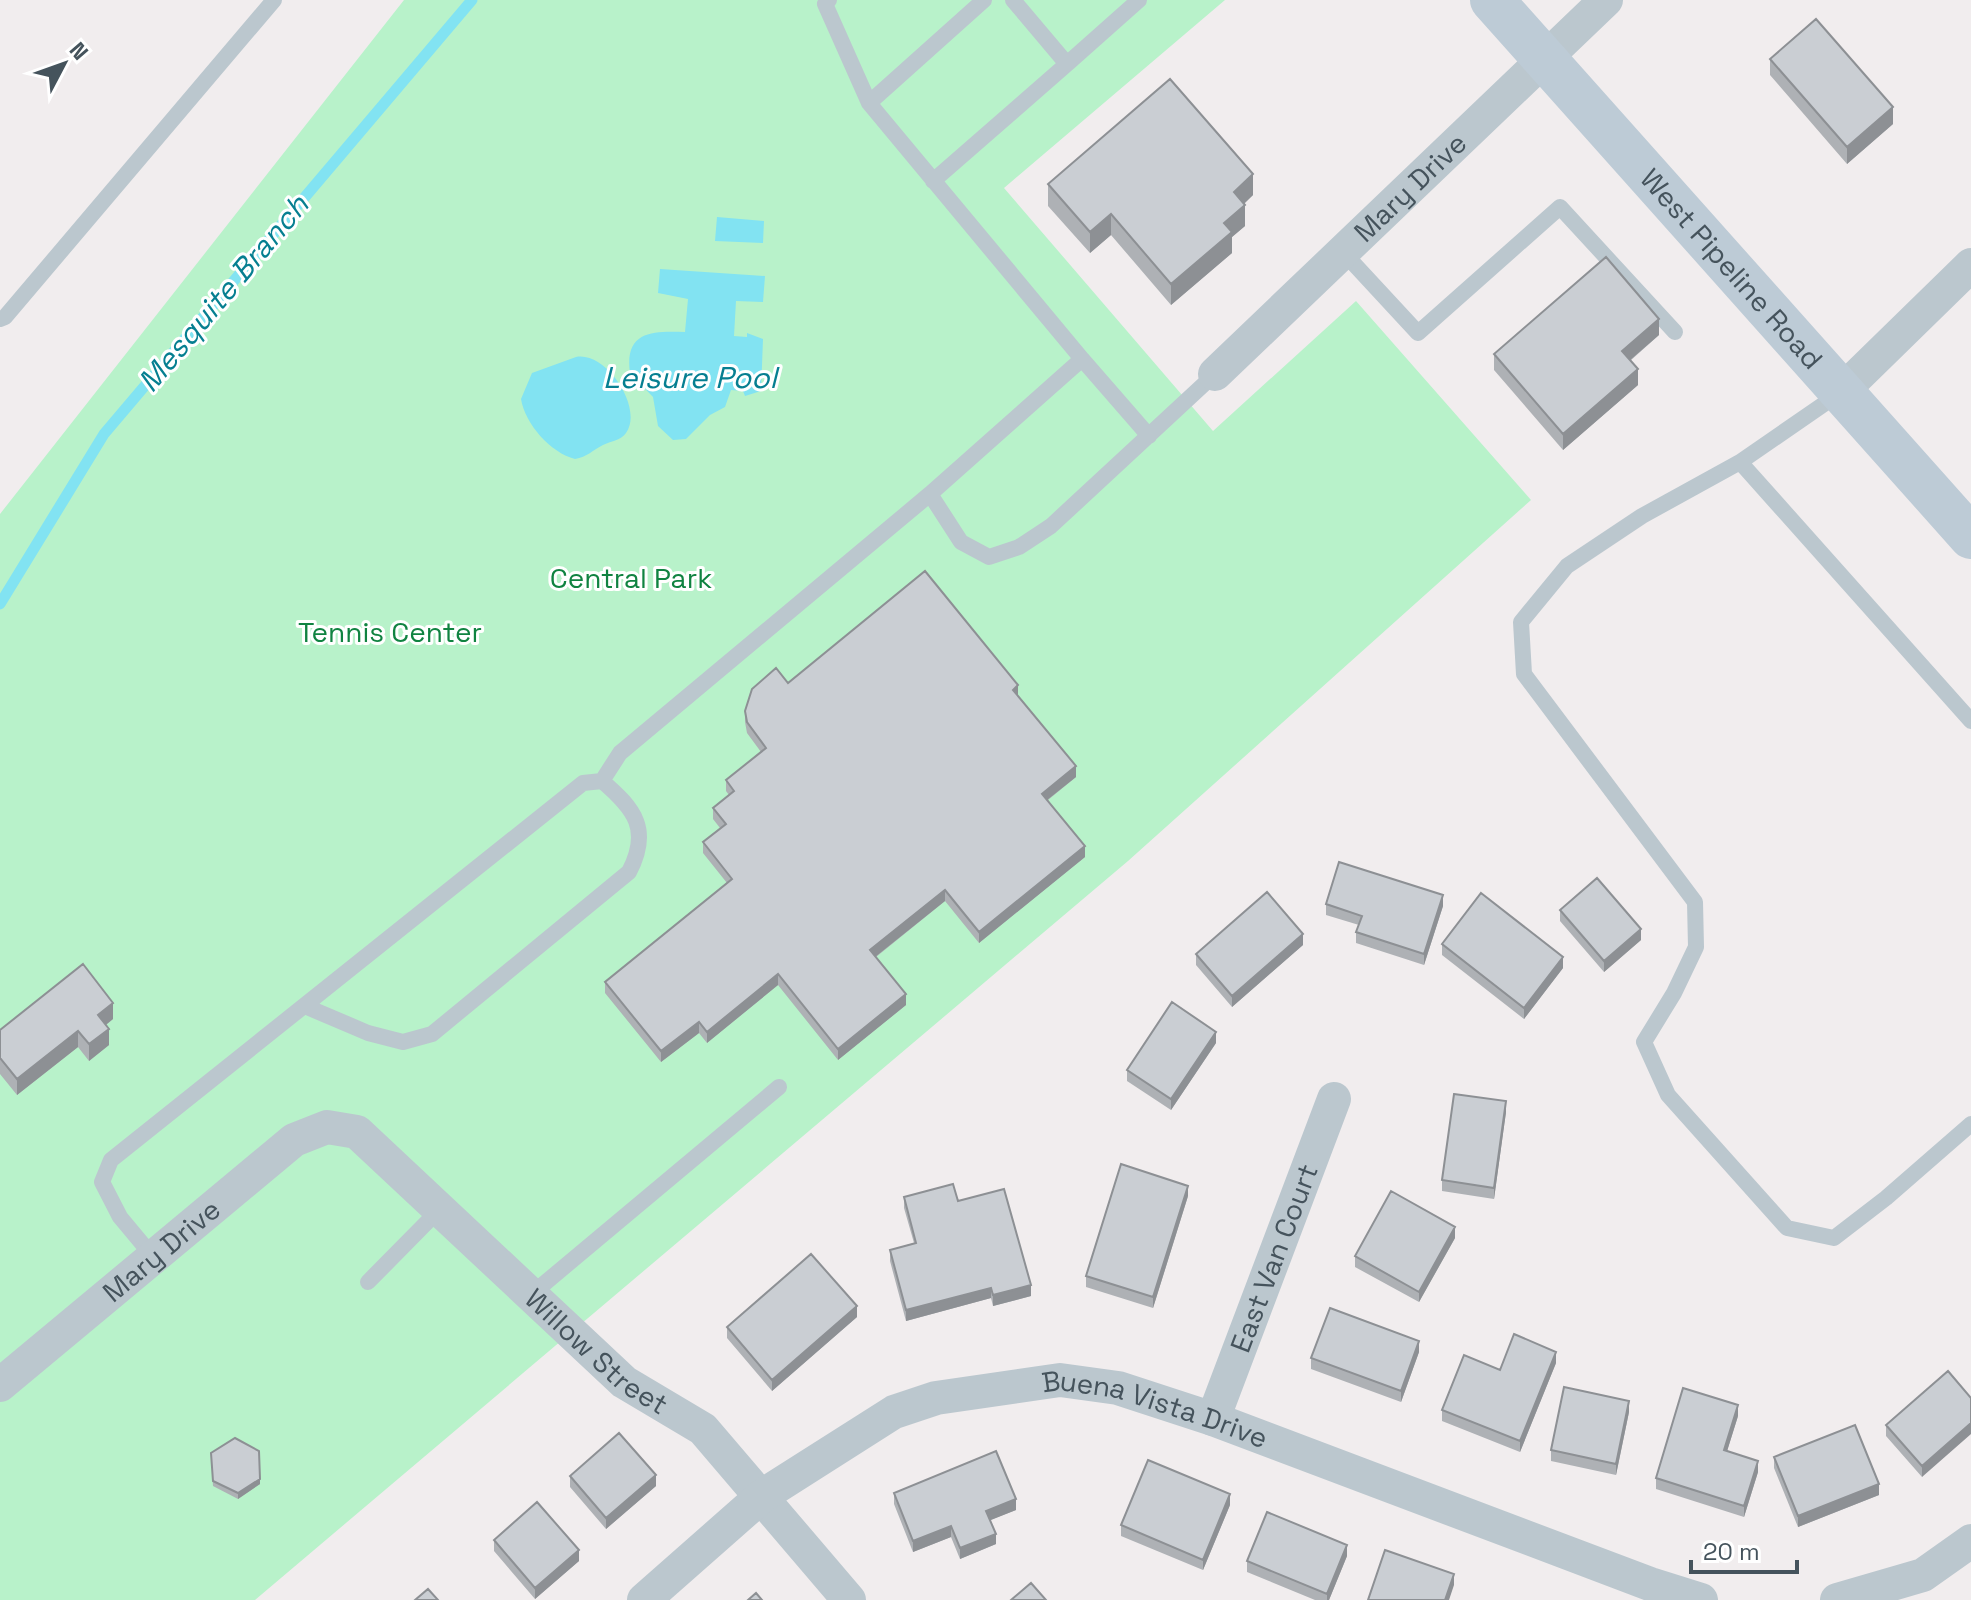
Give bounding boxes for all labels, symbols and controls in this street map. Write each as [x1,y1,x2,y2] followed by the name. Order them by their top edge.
[24,24,104,104] north arrow
[64,36,94,66] text: N
[1346,125,1474,250] street label: Mary Drive
[1633,161,1831,377] street label: West Pipeline Road
[129,186,317,400] water label: Mesquite Branch
[603,358,781,397] water label: Leisure Pool
[550,560,712,596] park label: Central Park
[298,614,482,650] park label: Tennis Center
[1222,1159,1326,1357] street label: East Van Court
[95,1191,228,1310] street label: Mary Drive
[517,1281,675,1422] street label: Willow Street
[1039,1362,1273,1456] street label: Buena Vista Drive
[1691,1524,1797,1574] scale bar
[1703,1536,1760,1567] text: 20 m

